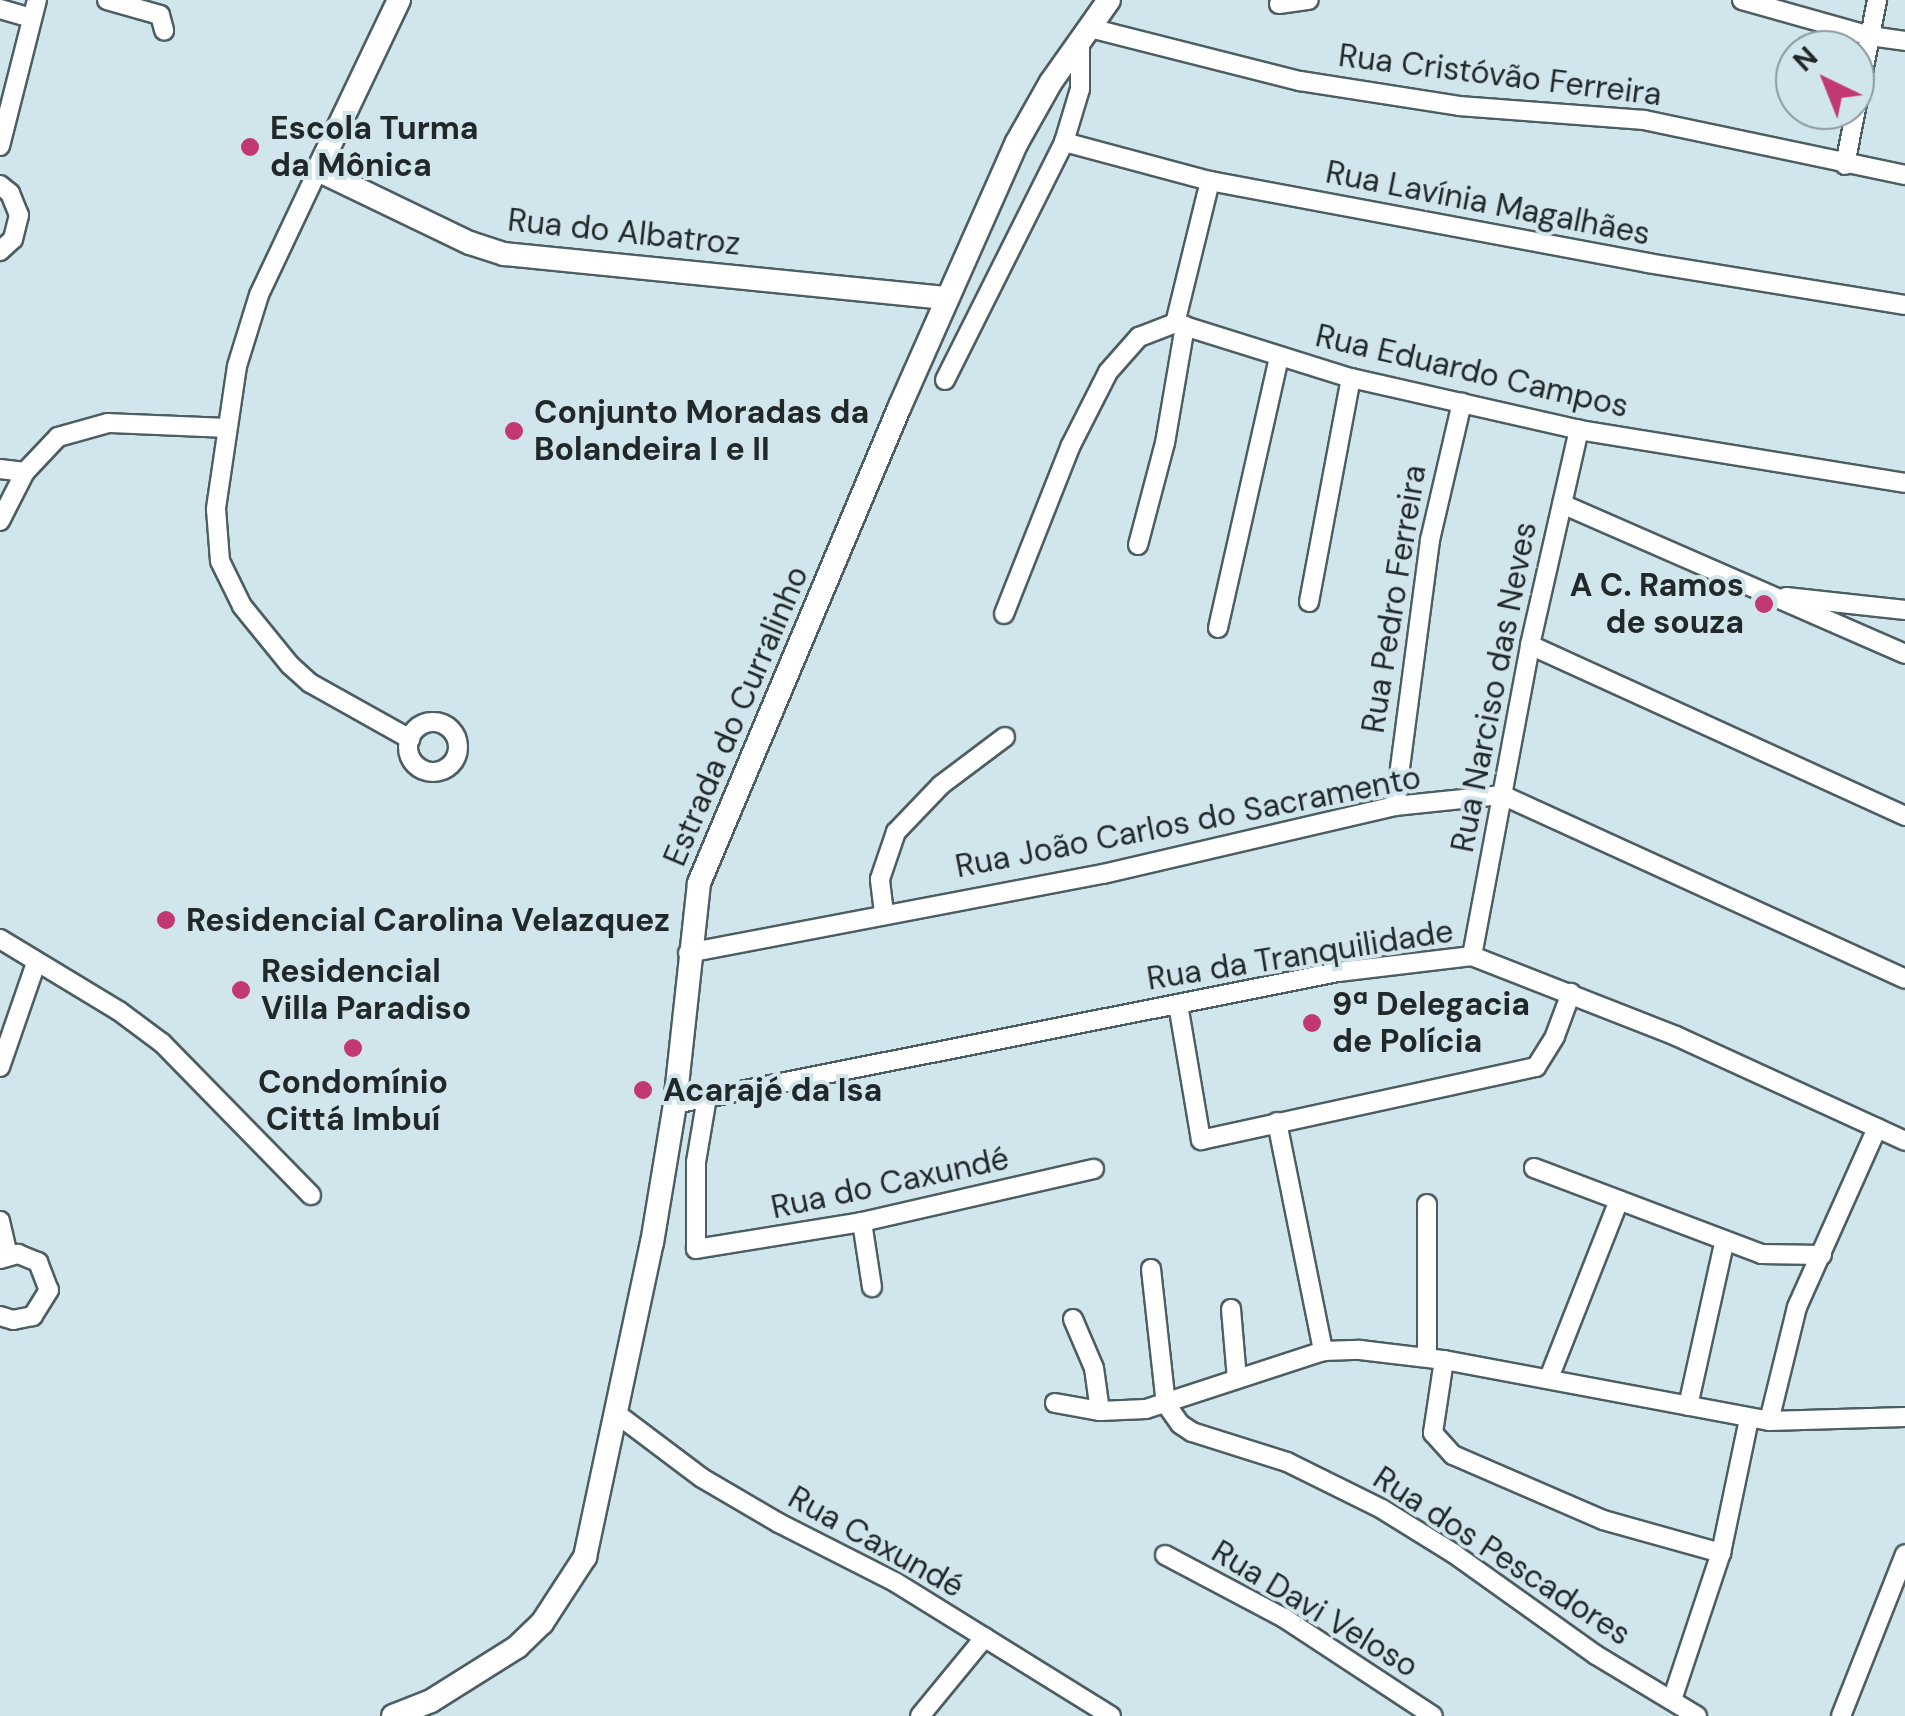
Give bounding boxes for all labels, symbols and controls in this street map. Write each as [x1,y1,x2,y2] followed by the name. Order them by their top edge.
[1775,30,1875,130] north arrow
[1336,36,1664,114] street label: Rua Cristóvão Ferreira
[1785,39,1826,80] text: N
[270,110,479,185] place label: Escola Turma da Mônica
[239,136,261,158] marker: Escola Turma da Mônica
[1323,153,1653,253] street label: Rua Lavínia Magalhães
[506,201,742,263] street label: Rua do Albatroz
[1312,316,1632,426] street label: Rua Eduardo Campos
[534,394,869,469] place label: Conjunto Moradas da Bolandeira I e II
[503,420,525,442] marker: Conjunto Moradas da Bolandeira I e II
[1354,462,1434,736] street label: Rua Pedro Ferreira
[1443,519,1545,855] street label: Rua Narciso das Neves
[655,560,817,872] street label: Estrada do Curralinho
[1570,567,1744,642] place label: A C. Ramos de souza
[1753,593,1775,615] marker: A C. Ramos de souza
[952,758,1424,886] street label: Rua João Carlos do Sacramento
[186,901,670,939] place label: Residencial Carolina Velazquez
[155,909,177,931] marker: Residencial Carolina Velazquez
[1144,912,1456,998] street label: Rua da Tranquilidade
[261,953,471,1028] place label: Residencial Villa Paradiso
[230,979,252,1001] marker: Residencial Villa Paradiso
[1332,986,1530,1061] place label: 9ª Delegacia de Polícia
[1301,1012,1323,1034] marker: 9ª Delegacia de Polícia
[342,1037,364,1059] marker: Condomínio Cittá Imbuí
[258,1064,448,1139] place label: Condomínio Cittá Imbuí
[663,1071,882,1109] place label: Acarajé da Isa
[632,1079,654,1101] marker: Acarajé da Isa
[768,1139,1012,1227] street label: Rua do Caxundé
[1366,1458,1638,1654] street label: Rua dos Pescadores
[782,1478,970,1606] street label: Rua Caxundé
[1205,1532,1425,1686] street label: Rua Davi Veloso

